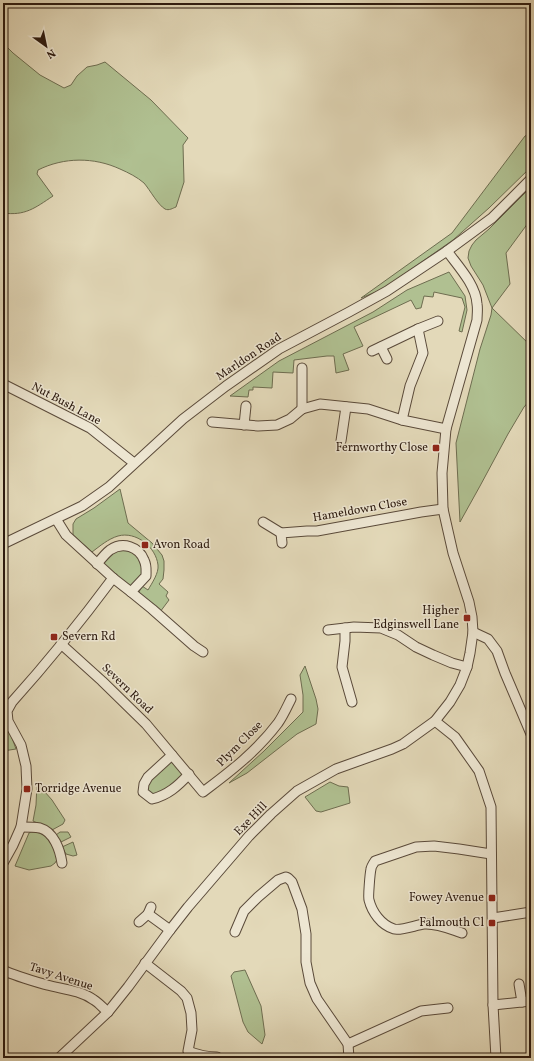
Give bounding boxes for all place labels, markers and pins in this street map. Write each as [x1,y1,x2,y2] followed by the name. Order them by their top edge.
[336,440,428,456] place label: Fernworthy Close
[431,443,441,453] marker: Fernworthy Close
[153,537,210,553] place label: Avon Road
[140,540,150,550] marker: Avon Road
[373,603,459,633] place label: Higher Edginswell Lane
[462,613,472,623] marker: Higher Edginswell Lane
[62,629,116,645] place label: Severn Rd
[49,632,59,642] marker: Severn Rd
[35,781,122,797] place label: Torridge Avenue
[22,784,32,794] marker: Torridge Avenue
[409,890,484,906] place label: Fowey Avenue
[487,893,497,903] marker: Fowey Avenue
[419,915,484,931] place label: Falmouth Cl
[487,918,497,928] marker: Falmouth Cl

